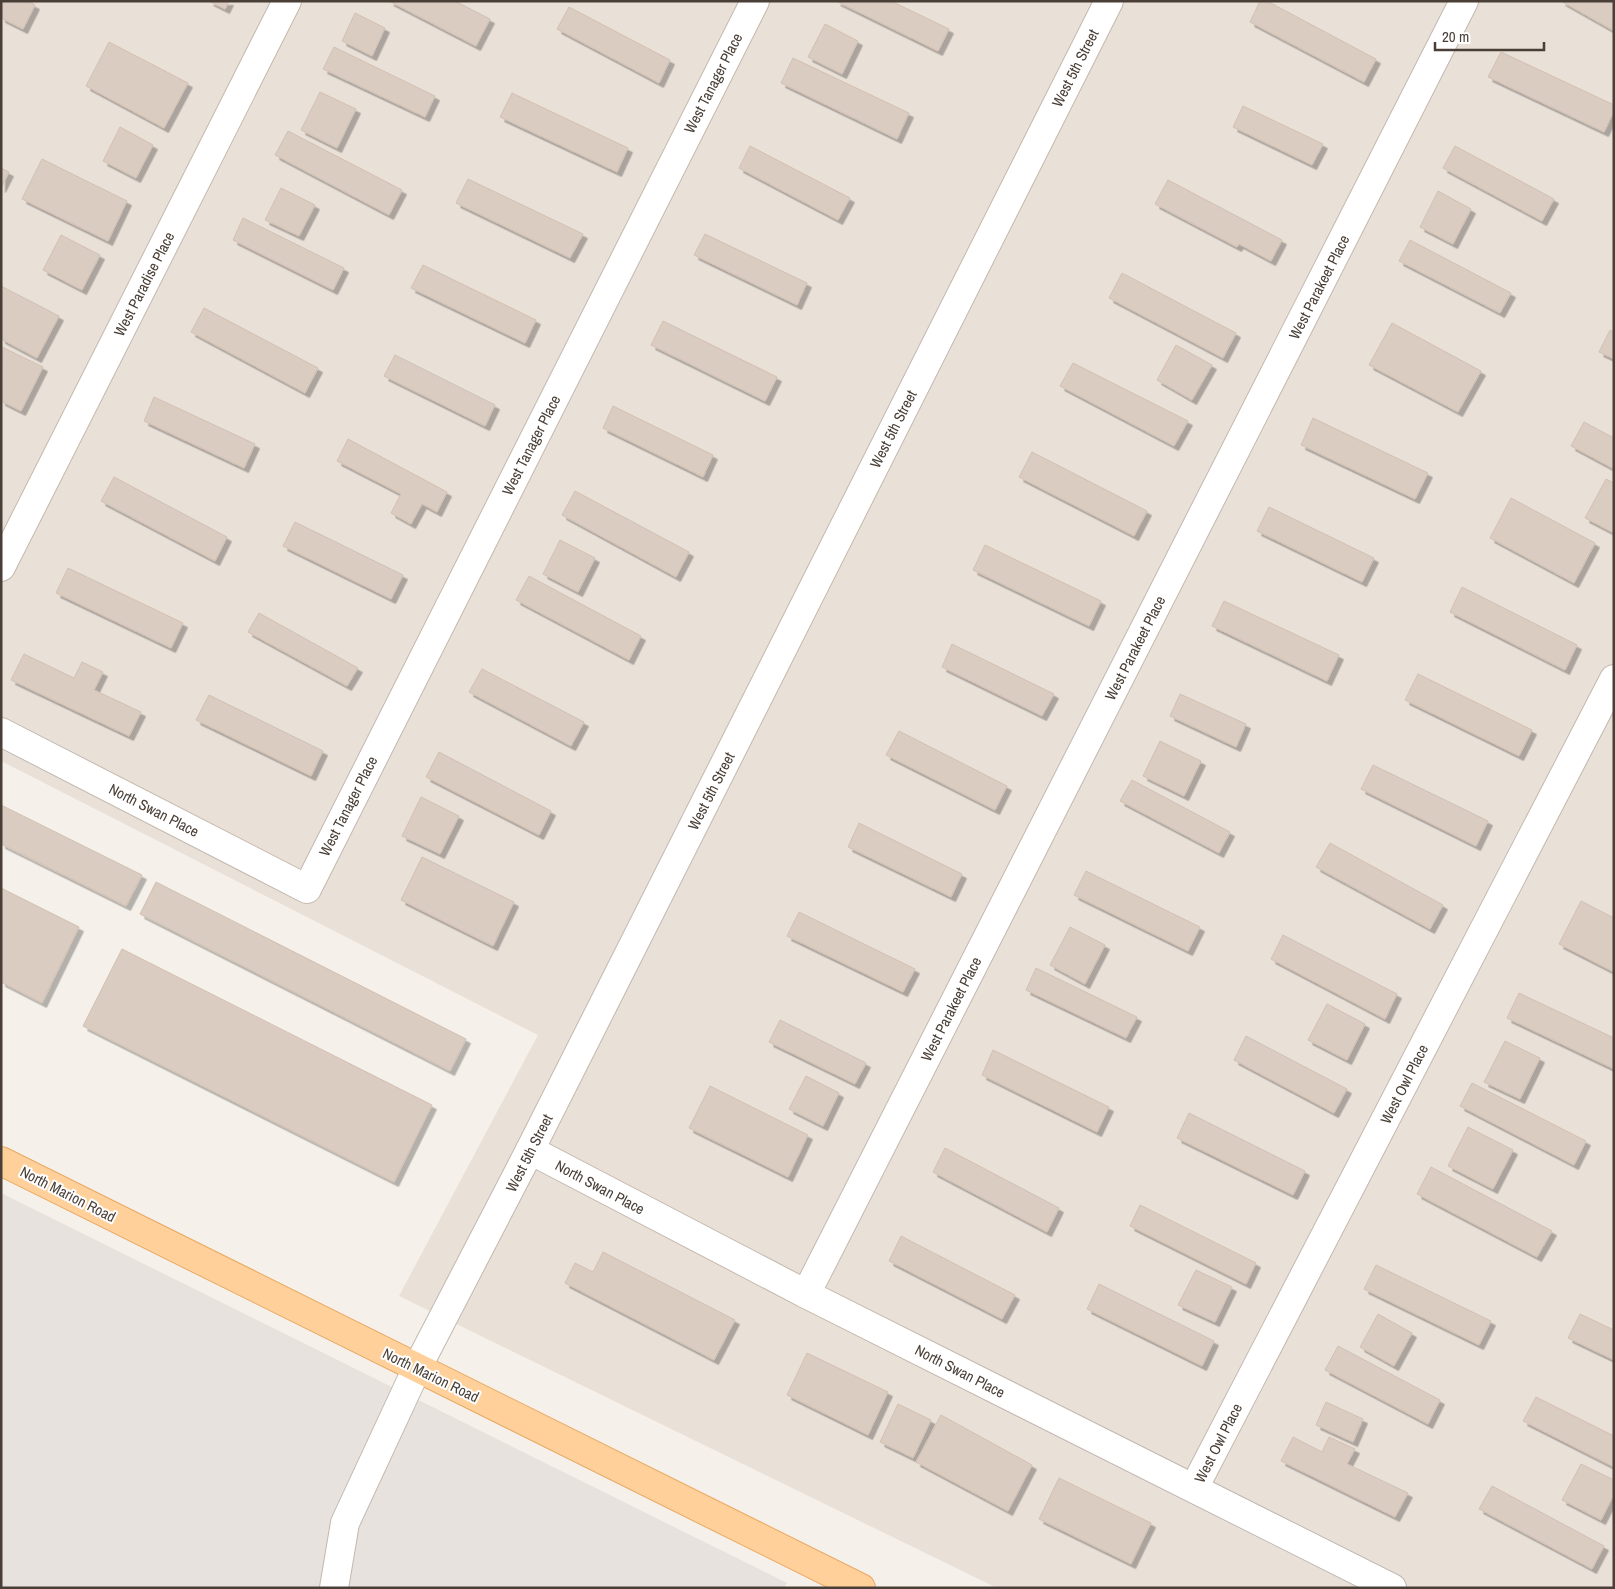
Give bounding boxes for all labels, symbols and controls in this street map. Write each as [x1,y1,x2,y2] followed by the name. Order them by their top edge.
[1435,20,1544,52] scale bar
[1046,25,1104,110] street label: West 5th Street
[1442,26,1469,47] text: 20 m
[679,29,747,137] street label: West Tanager Place
[109,228,179,340] street label: West Paradise Place
[1284,231,1354,343] street label: West Parakeet Place
[864,386,922,471] street label: West 5th Street
[497,391,565,499] street label: West Tanager Place
[1100,592,1170,704] street label: West Parakeet Place
[682,748,740,833] street label: West 5th Street
[314,752,382,860] street label: West Tanager Place
[105,778,203,842] street label: North Swan Place
[916,953,986,1065] street label: West Parakeet Place
[1375,1041,1433,1127] street label: West Owl Place
[500,1110,558,1195] street label: West 5th Street
[552,1155,649,1219] street label: North Swan Place
[17,1161,119,1227] street label: North Marion Road
[911,1339,1009,1403] street label: North Swan Place
[379,1343,483,1407] street label: North Marion Road
[1189,1400,1247,1486] street label: West Owl Place

